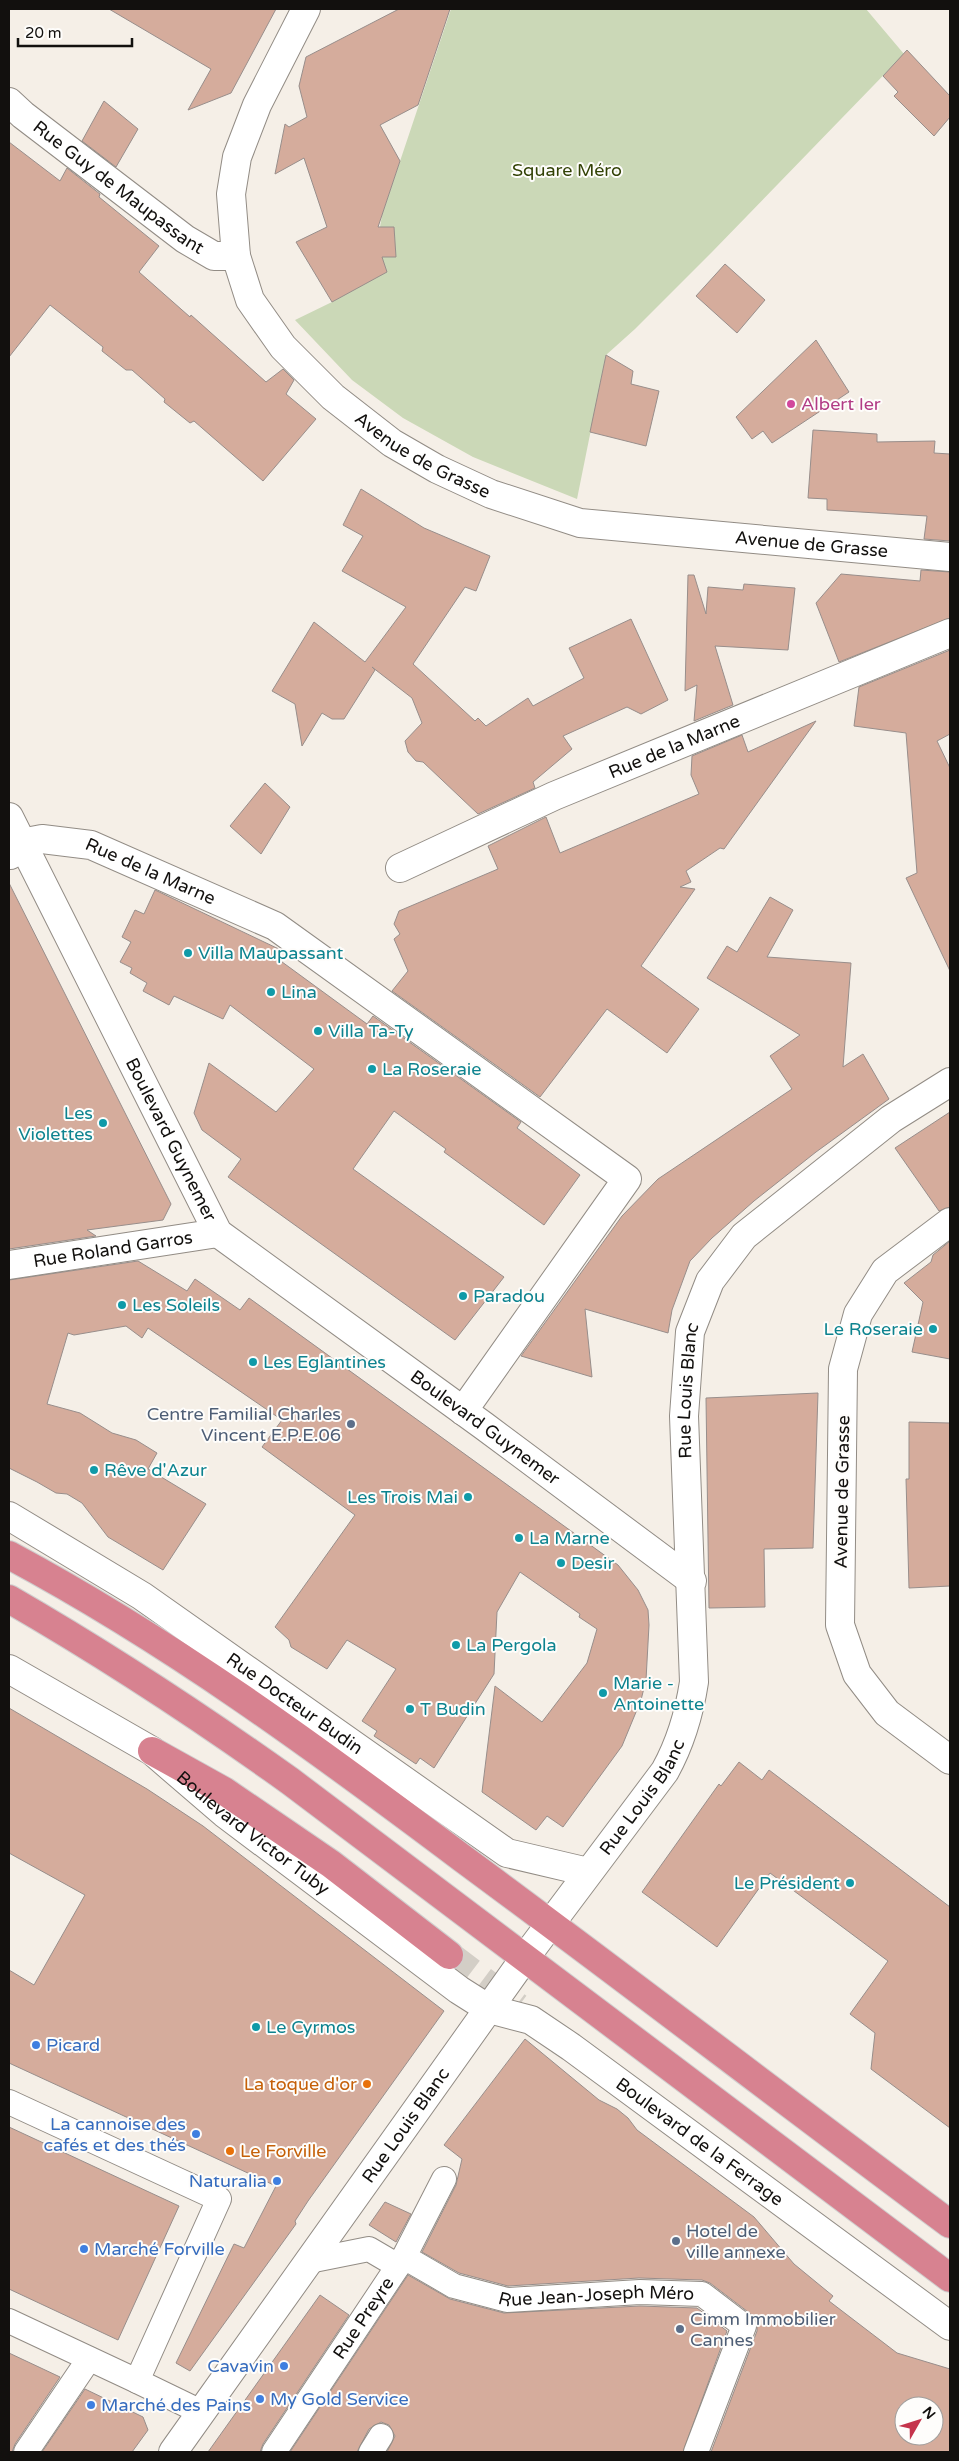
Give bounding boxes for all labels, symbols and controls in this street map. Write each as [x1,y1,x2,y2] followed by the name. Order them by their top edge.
[18,15,131,47] scale bar
[25,24,62,42] text: 20 m
[29,116,208,259] street label: Rue Guy de Maupassant
[512,159,622,181] park label: Square Méro
[801,393,881,415] place label: Albert Ier
[785,398,797,410] marker: Albert Ier
[350,407,494,503] street label: Avenue de Grasse
[734,526,889,562] street label: Avenue de Grasse
[605,710,743,783] street label: Rue de la Marne
[82,833,219,909] street label: Rue de la Marne
[198,942,344,964] place label: Villa Maupassant
[182,947,194,959] marker: Villa Maupassant
[281,981,317,1003] place label: Lina
[265,986,277,998] marker: Lina
[328,1020,414,1042] place label: Villa Ta-Ty
[312,1025,324,1037] marker: Villa Ta-Ty
[121,1054,221,1225] street label: Boulevard Guynemer
[382,1058,481,1080] place label: La Roseraie
[366,1063,378,1075] marker: La Roseraie
[18,1102,93,1145] place label: Les Violettes
[97,1117,109,1129] marker: Les Violettes
[32,1226,194,1272] street label: Rue Roland Garros
[473,1285,545,1307] place label: Paradou
[457,1290,469,1302] marker: Paradou
[132,1294,220,1316] place label: Les Soleils
[116,1299,128,1311] marker: Les Soleils
[823,1318,923,1340] place label: Le Roseraie
[673,1319,704,1459] street label: Rue Louis Blanc
[927,1323,939,1335] marker: Le Roseraie
[263,1351,386,1373] place label: Les Eglantines
[247,1356,259,1368] marker: Les Eglantines
[406,1365,564,1490] street label: Boulevard Guynemer
[147,1403,341,1446] place label: Centre Familial Charles Vincent E.P.E.06
[830,1415,854,1569] street label: Avenue de Grasse
[345,1418,357,1430] marker: Centre Familial Charles Vincent E.P.E.06
[104,1459,207,1481] place label: Rêve d'Azur
[88,1464,100,1476] marker: Rêve d'Azur
[347,1486,458,1508] place label: Les Trois Mai
[462,1491,474,1503] marker: Les Trois Mai
[529,1527,610,1549] place label: La Marne
[513,1532,525,1544] marker: La Marne
[571,1552,614,1574] place label: Desir
[555,1557,567,1569] marker: Desir
[466,1634,557,1656] place label: La Pergola
[450,1639,462,1651] marker: La Pergola
[222,1648,367,1759] street label: Rue Docteur Budin
[613,1672,704,1715] place label: Marie - Antoinette
[597,1687,609,1699] marker: Marie - Antoinette
[420,1698,486,1720] place label: T Budin
[404,1703,416,1715] marker: T Budin
[595,1736,690,1859] street label: Rue Louis Blanc
[172,1766,334,1900] street label: Boulevard Victor Tuby
[734,1872,840,1894] place label: Le Président
[844,1877,856,1889] marker: Le Président
[266,2016,356,2038] place label: Le Cyrmos
[250,2021,262,2033] marker: Le Cyrmos
[46,2034,100,2056] place label: Picard
[30,2039,42,2051] marker: Picard
[357,2063,454,2187] street label: Rue Louis Blanc
[244,2073,357,2095] place label: La toque d'or
[612,2073,788,2211] street label: Boulevard de la Ferrage
[361,2078,373,2090] marker: La toque d'or
[43,2113,186,2156] place label: La cannoise des cafés et des thés
[190,2128,202,2140] marker: La cannoise des cafés et des thés
[240,2140,326,2162] place label: Le Forville
[224,2145,236,2157] marker: Le Forville
[189,2170,267,2192] place label: Naturalia
[271,2175,283,2187] marker: Naturalia
[686,2220,786,2263] place label: Hotel de ville annexe
[670,2235,682,2247] marker: Hotel de ville annexe
[94,2238,225,2260] place label: Marché Forville
[78,2243,90,2255] marker: Marché Forville
[328,2273,398,2363] street label: Rue Preyre
[496,2281,694,2312] street label: Rue Jean-Joseph Méro
[690,2308,836,2351] place label: Cimm Immobilier Cannes
[674,2323,686,2335] marker: Cimm Immobilier Cannes
[207,2355,274,2377] place label: Cavavin
[278,2360,290,2372] marker: Cavavin
[270,2388,409,2410] place label: My Gold Service
[254,2393,266,2405] marker: My Gold Service
[101,2394,251,2416] place label: Marché des Pains
[894,2396,944,2446] north arrow
[85,2399,97,2411] marker: Marché des Pains
[919,2403,939,2423] text: N

